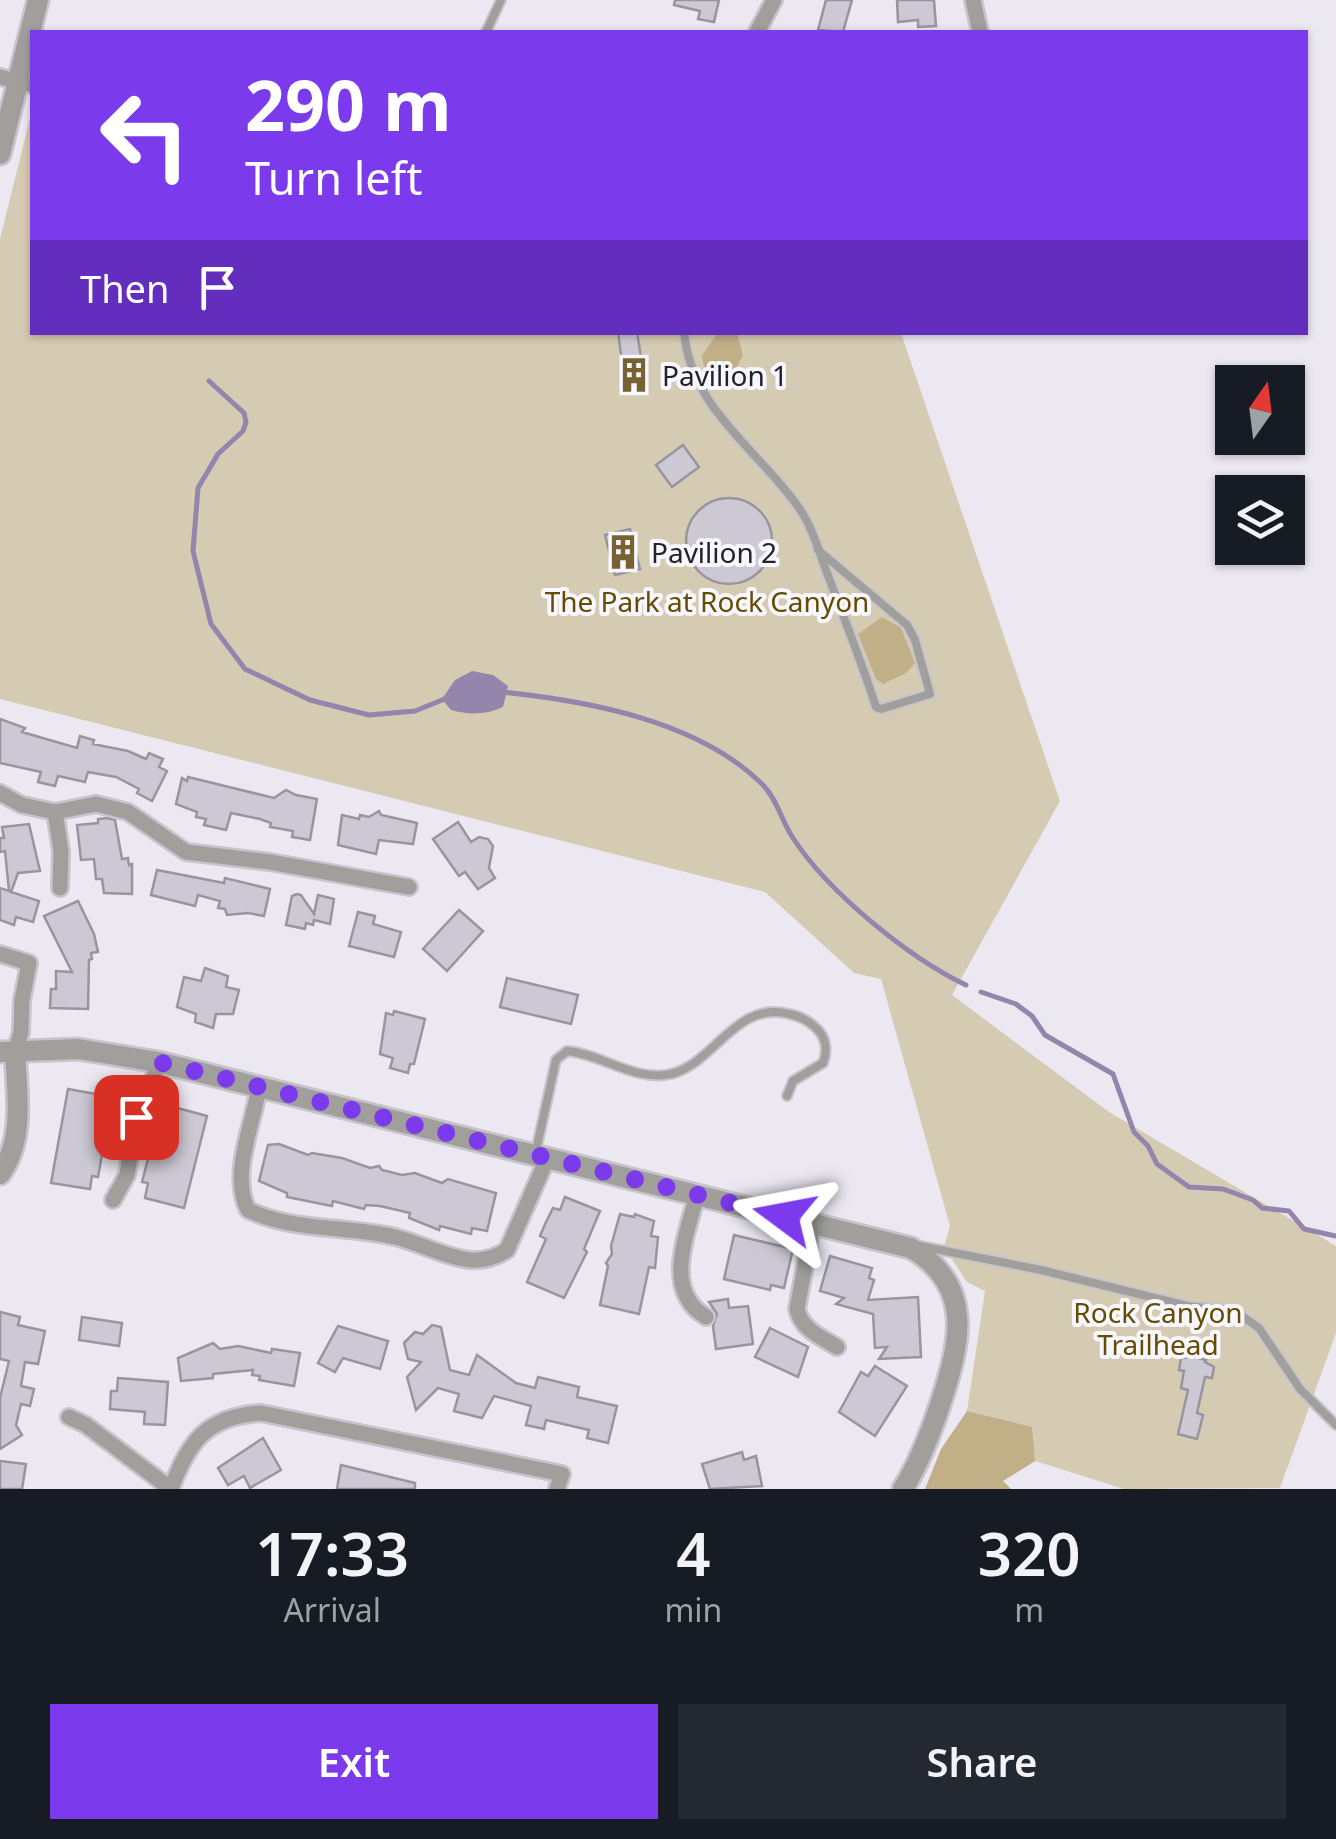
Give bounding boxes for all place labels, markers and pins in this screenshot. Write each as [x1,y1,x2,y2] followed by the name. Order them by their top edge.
[615,356,653,394] building icon: Pavilion 1
[662,356,788,394] place label: Pavilion 1
[604,533,642,571] building icon: Pavilion 2
[651,533,777,571] place label: Pavilion 2
[94,1075,179,1160] pin

